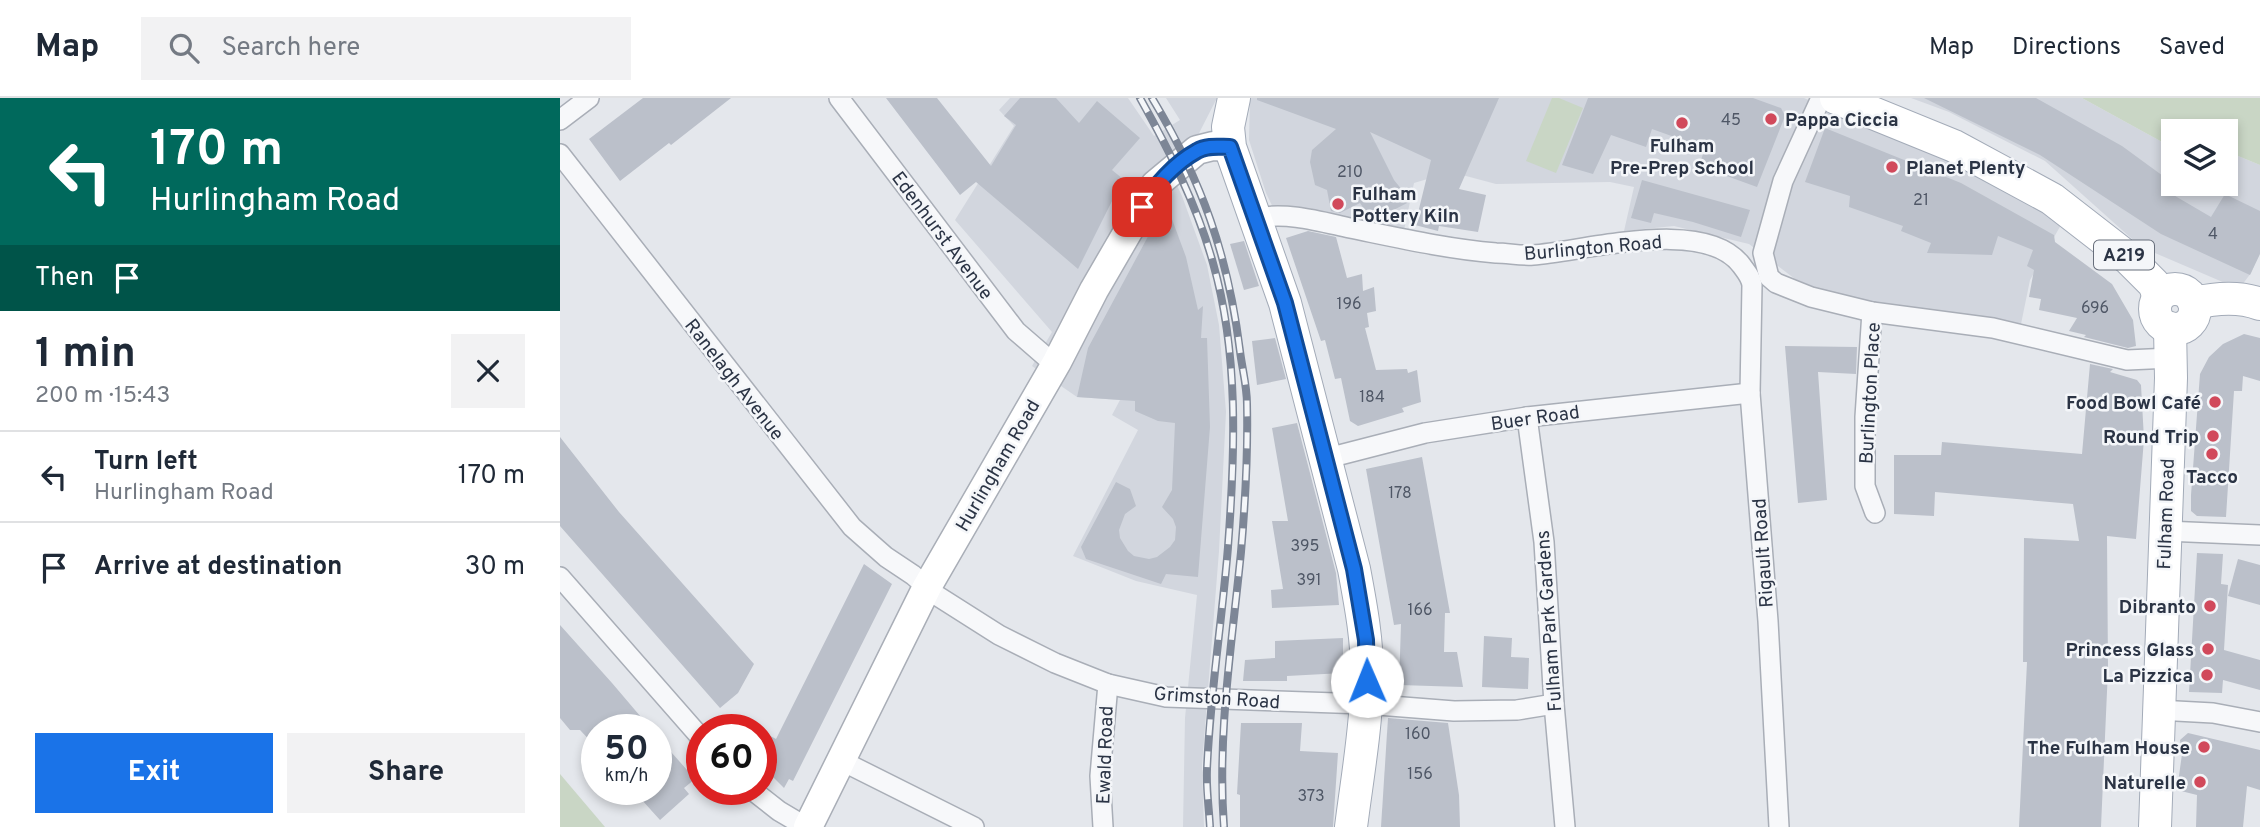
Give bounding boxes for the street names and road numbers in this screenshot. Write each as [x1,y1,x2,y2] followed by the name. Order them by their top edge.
[885,167,997,305] street label: Edenhurst Avenue
[1523,231,1663,267] street label: Burlington Road
[2094,240,2154,270] road number: A219
[678,315,788,446] street label: Ranelagh Avenue
[1855,322,1887,465] street label: Burlington Place
[951,396,1046,536] street label: Hurlingham Road
[1489,401,1581,437] street label: Buer Road
[2153,458,2181,570] street label: Fulham Road
[1748,497,1780,608] street label: Rigault Road
[1532,529,1568,712] street label: Fulham Park Gardens
[1153,683,1281,715] street label: Grimston Road
[1092,705,1120,805] street label: Ewald Road

